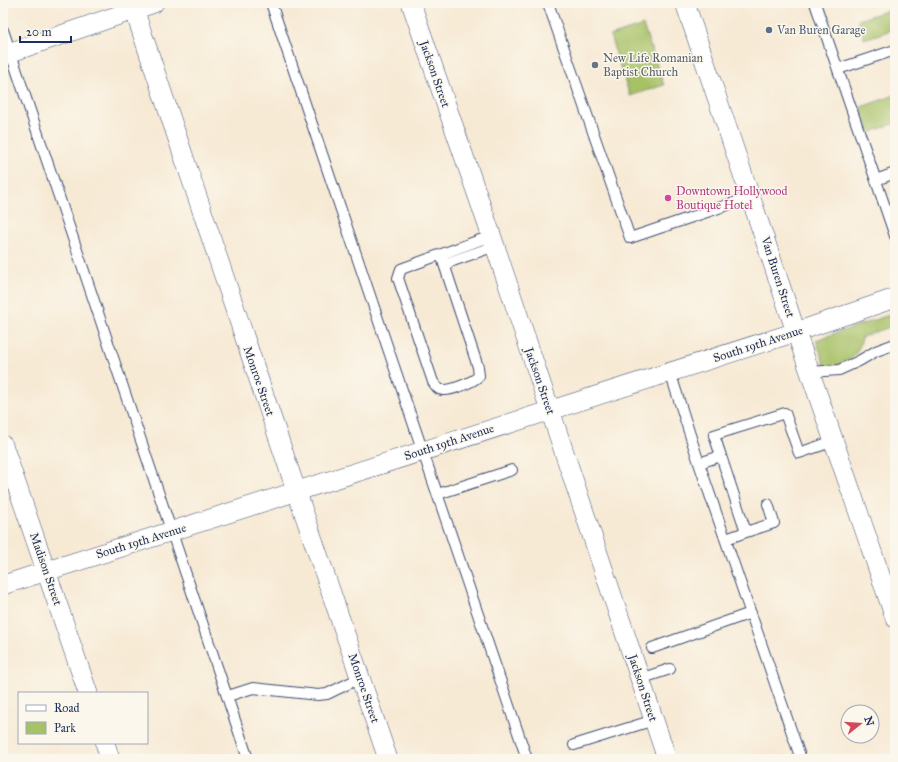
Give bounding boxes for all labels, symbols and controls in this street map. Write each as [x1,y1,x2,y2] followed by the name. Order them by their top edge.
[20,18,71,44] scale bar
[776,23,865,38] place label: Van Buren Garage
[26,25,52,39] text: 20 m
[764,25,774,35] marker: Van Buren Garage
[415,37,453,110] street label: Jackson Street
[603,51,704,79] place label: New Life Romanian Baptist Church
[590,60,600,70] marker: New Life Romanian Baptist Church
[676,184,787,213] place label: Downtown Hollywood Boutique Hotel
[663,193,673,203] marker: Downtown Hollywood Boutique Hotel
[758,234,798,320] street label: Van Buren Street
[711,323,805,365] street label: South 19th Avenue
[241,344,278,418] street label: Monroe Street
[520,344,558,417] street label: Jackson Street
[402,421,496,463] street label: South 19th Avenue
[94,521,188,561] street label: South 19th Avenue
[27,531,65,608] street label: Madison Street
[346,651,383,725] street label: Monroe Street
[624,651,661,724] street label: Jackson Street
[18,692,148,744] legend
[54,701,80,715] text: Road
[840,704,880,744] north arrow
[862,715,877,728] text: N
[54,721,76,735] text: Park

